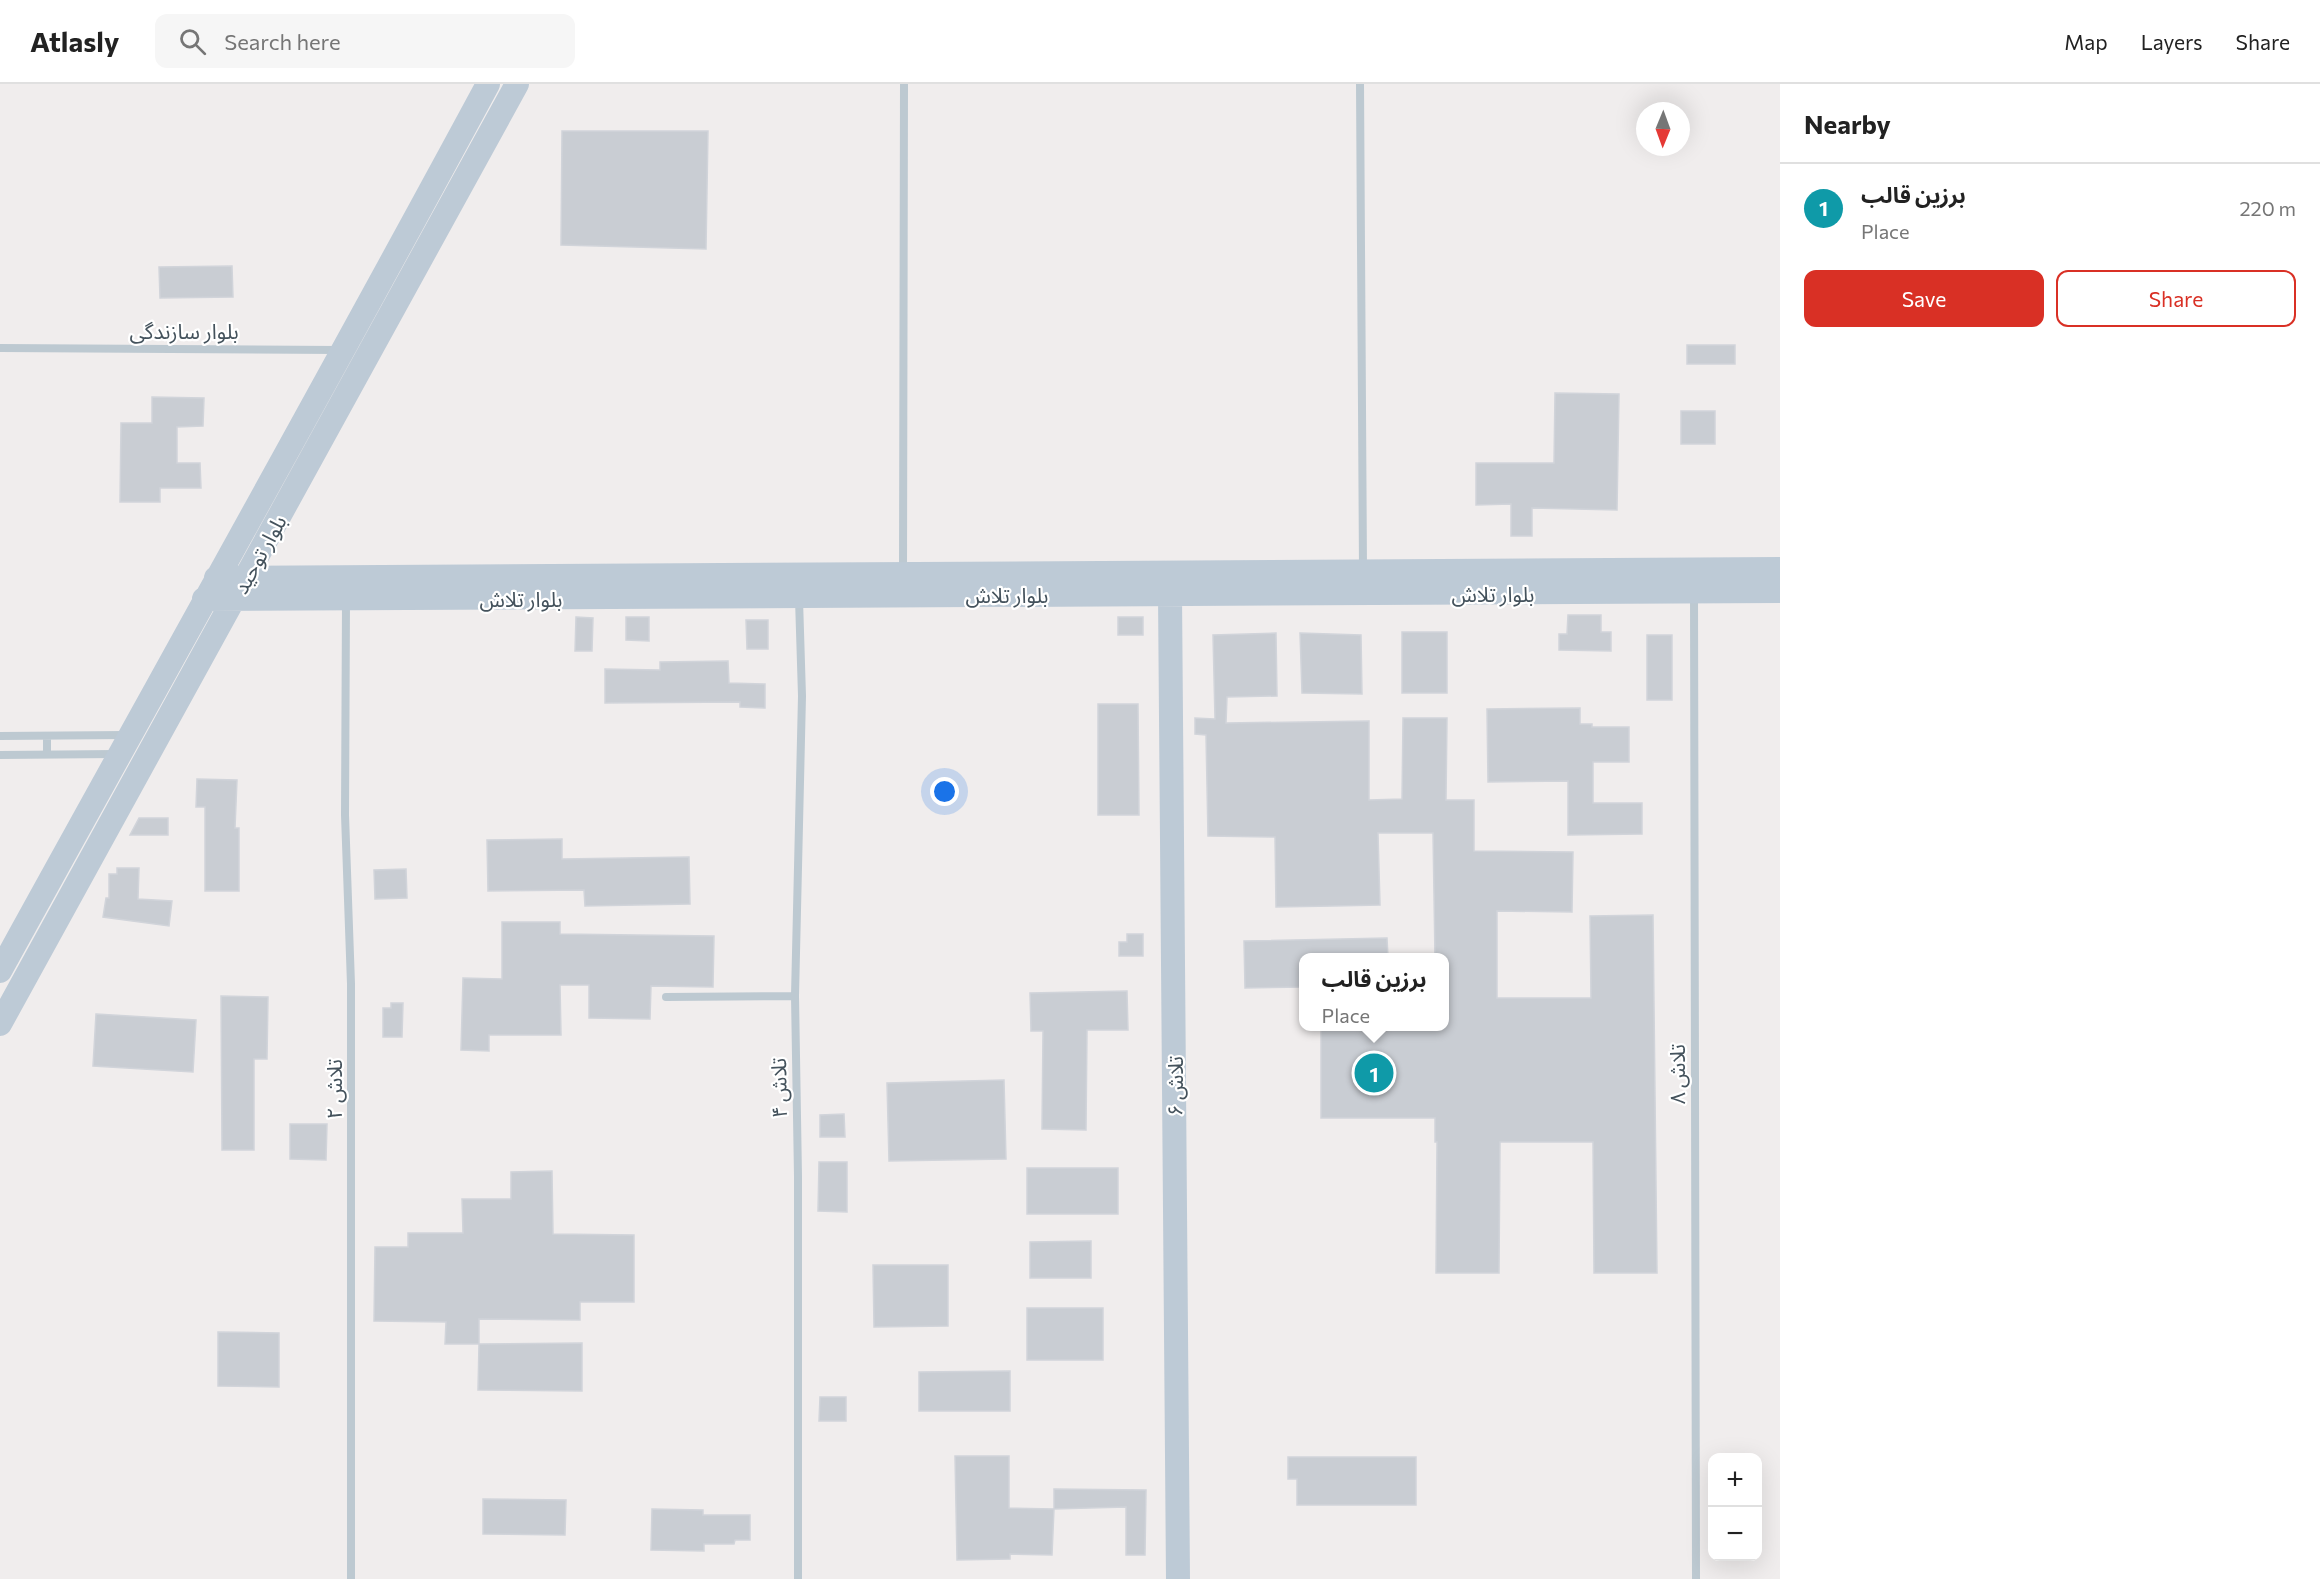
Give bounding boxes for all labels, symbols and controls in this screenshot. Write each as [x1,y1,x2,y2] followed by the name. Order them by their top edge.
[155,14,575,68] search box
[30,24,119,58] text: Atlasly
[176,25,209,58] icon: search
[224,28,341,55] text: Search here
[2064,29,2108,54] text: Map
[2141,29,2203,54] text: Layers
[2236,29,2290,54] text: Share
[1636,102,1690,156] north arrow
[1804,108,1891,139] text: Nearby
[1861,181,1966,208] text: برزین قالب
[1819,196,1828,220] text: 1
[2240,196,2296,220] text: 220 m
[1861,219,1910,243] text: Place
[1804,270,2044,327] button: Save
[2056,270,2296,327] button: Share
[129,318,239,344] street label: بلوار سازندگی
[227,510,292,598] street label: بلوار توحید
[1452,581,1534,607] street label: بلوار تلاش
[966,582,1048,608] street label: بلوار تلاش
[480,586,562,612] street label: بلوار تلاش
[930,777,959,806] your location
[1299,953,1449,1031] popup
[1322,965,1426,992] text: برزین قالب
[1322,1003,1370,1027] text: Place
[1664,1044,1690,1104] street label: تلاش ۸
[1354,1050,1394,1096] pin: 1
[1162,1056,1188,1116] street label: تلاش ۶
[765,1058,792,1118] street label: تلاش ۴
[321,1059,347,1119] street label: تلاش ۲
[1708,1453,1762,1561] map controls
[1708,1453,1762,1507] button: +
[1708,1507,1762,1561] button: −

